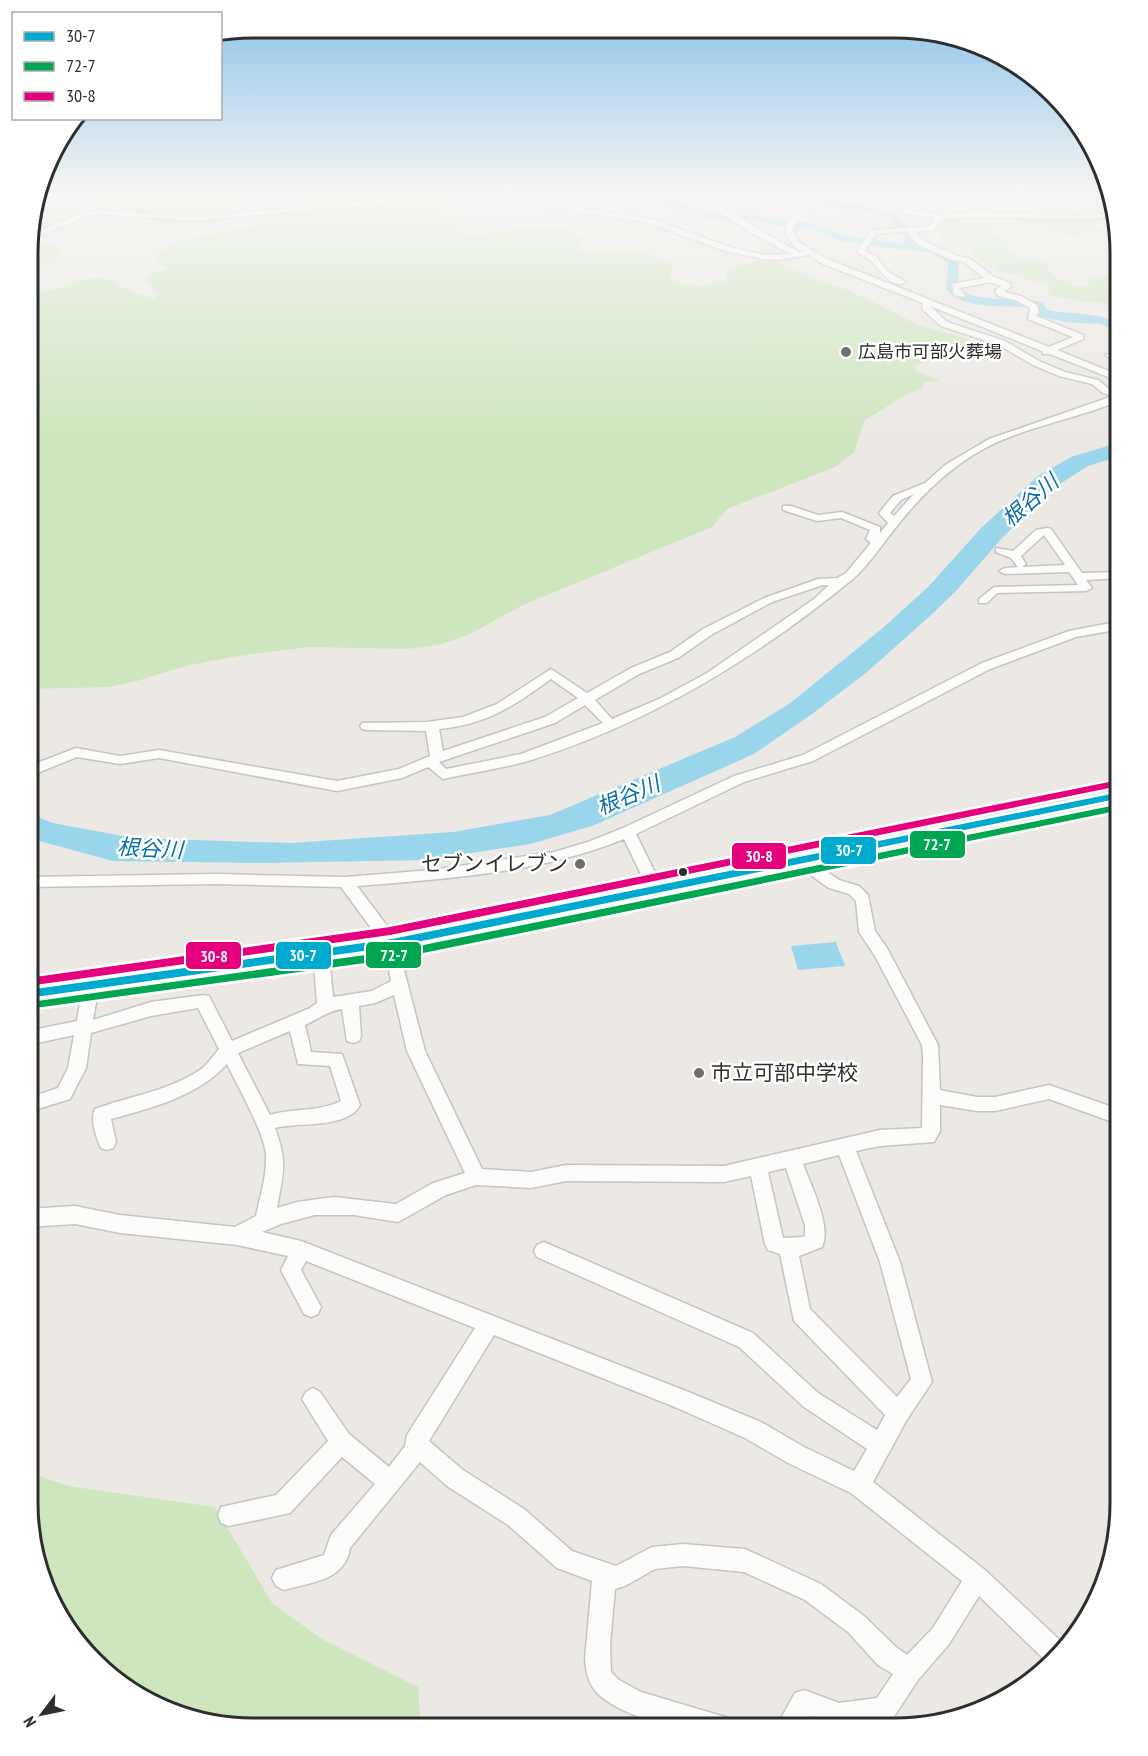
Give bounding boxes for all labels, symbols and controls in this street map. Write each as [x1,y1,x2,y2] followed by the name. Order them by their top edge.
[12,12,222,120] legend
[66,24,96,47] text: 30-7
[66,54,96,77] text: 72-7
[66,84,96,107] text: 30-8
[858,340,1002,363] place label: 広島市可部火葬場
[839,345,853,359] marker: 広島市可部火葬場
[996,466,1066,532] water label: 根谷川
[592,768,666,821] water label: 根谷川
[909,830,966,859] line badge: 72-7
[116,832,186,864] water label: 根谷川
[923,834,951,854] text: 72-7
[820,836,877,865] line badge: 30-7
[835,840,863,860] text: 30-7
[731,842,787,870] line badge: 30-8
[745,846,773,866] text: 30-8
[421,850,568,877] place label: セブンイレブン
[573,857,587,871] marker: セブンイレブン
[677,866,689,878] unlabelled marker
[185,941,242,970] line badge: 30-8
[275,941,332,970] line badge: 30-7
[365,941,422,969] line badge: 72-7
[289,945,317,965] text: 30-7
[380,945,408,965] text: 72-7
[200,946,228,966] text: 30-8
[711,1059,858,1086] place label: 市立可部中学校
[692,1066,706,1080] marker: 市立可部中学校
[12,1684,72,1744] north arrow
[19,1713,40,1731] text: N

